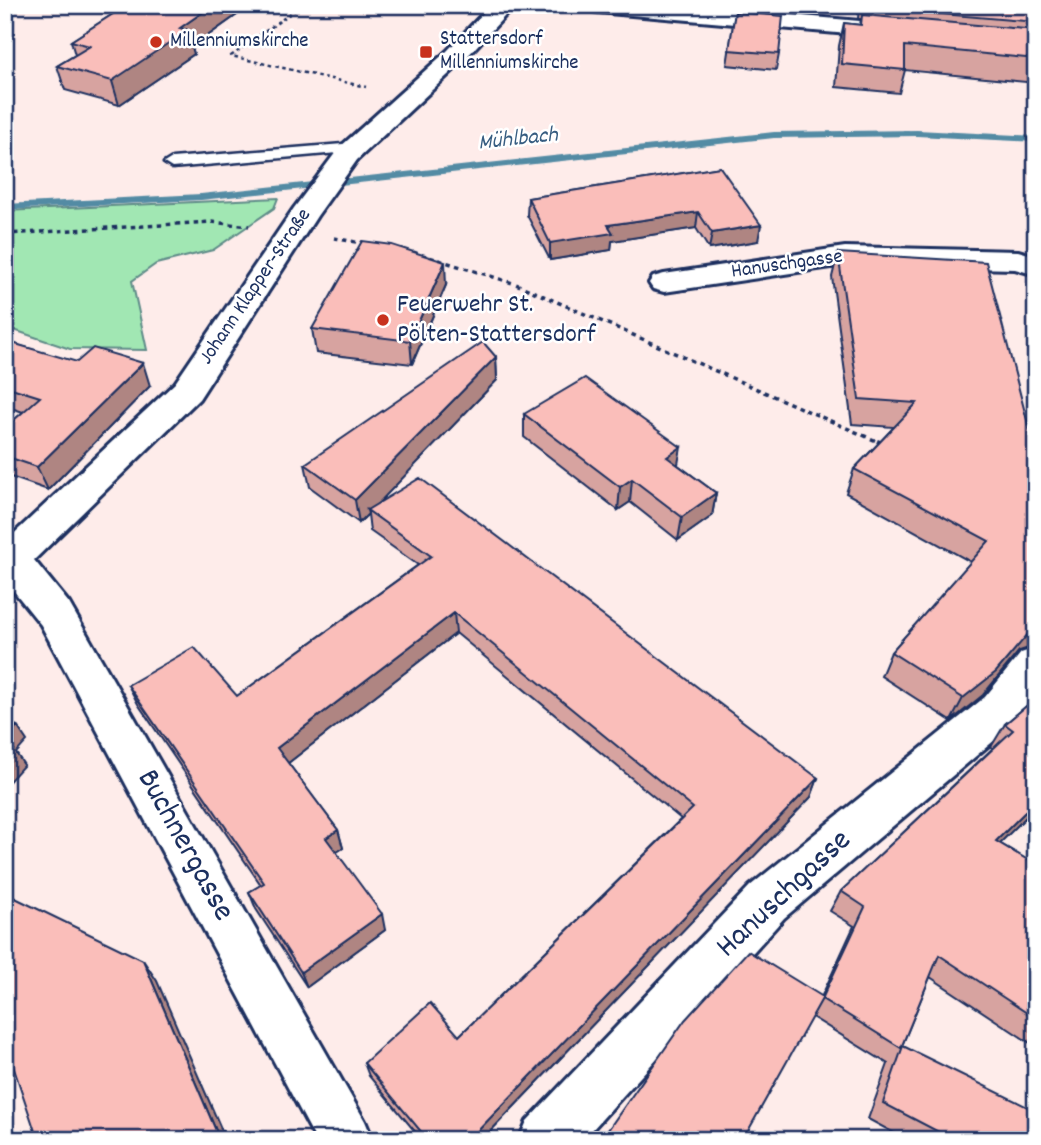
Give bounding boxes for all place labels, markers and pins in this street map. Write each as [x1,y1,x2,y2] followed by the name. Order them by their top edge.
[440,25,579,79] place label: Stattersdorf Millenniumskirche
[170,27,309,57] place label: Millenniumskirche
[148,34,164,50] marker: Millenniumskirche
[418,44,434,60] marker: Stattersdorf Millenniumskirche
[397,287,596,354] place label: Feuerwehr St. Pölten-Stattersdorf
[375,312,391,328] marker: Feuerwehr St. Pölten-Stattersdorf

